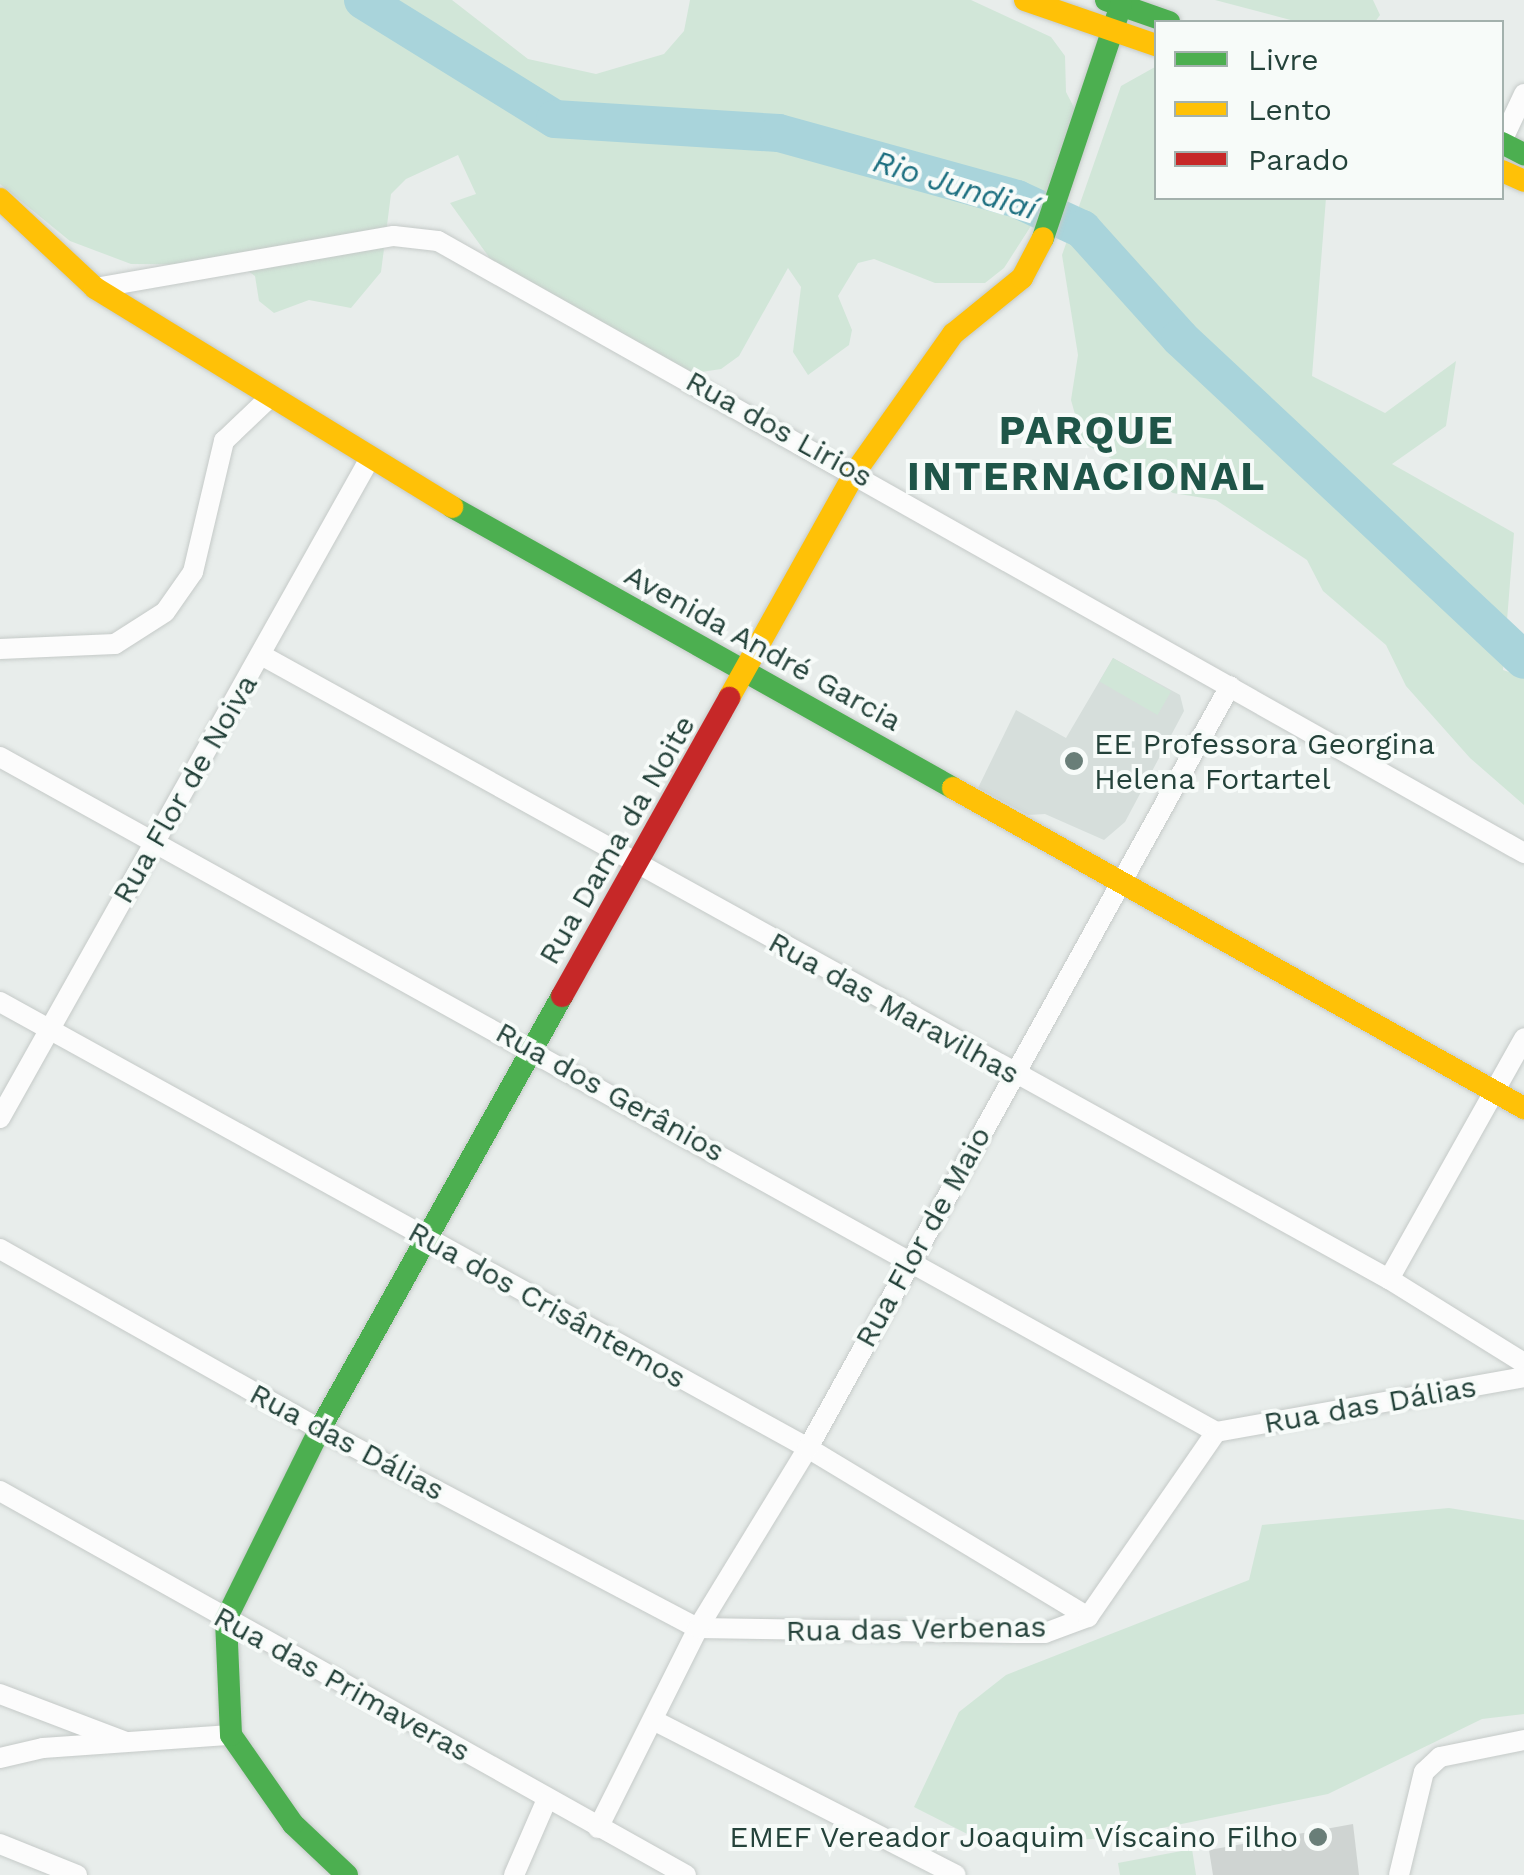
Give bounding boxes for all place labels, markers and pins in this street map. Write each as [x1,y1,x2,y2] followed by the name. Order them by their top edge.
[1094,726,1436,796] place label: EE Professora Georgina Helena Fortartel
[1063,750,1085,772] marker: EE Professora Georgina Helena Fortartel
[725,1819,1298,1855] place label: EMEF Vereador Joaquim Víscaino Filho
[1307,1826,1329,1848] marker: EMEF Vereador Joaquim Víscaino Filho

